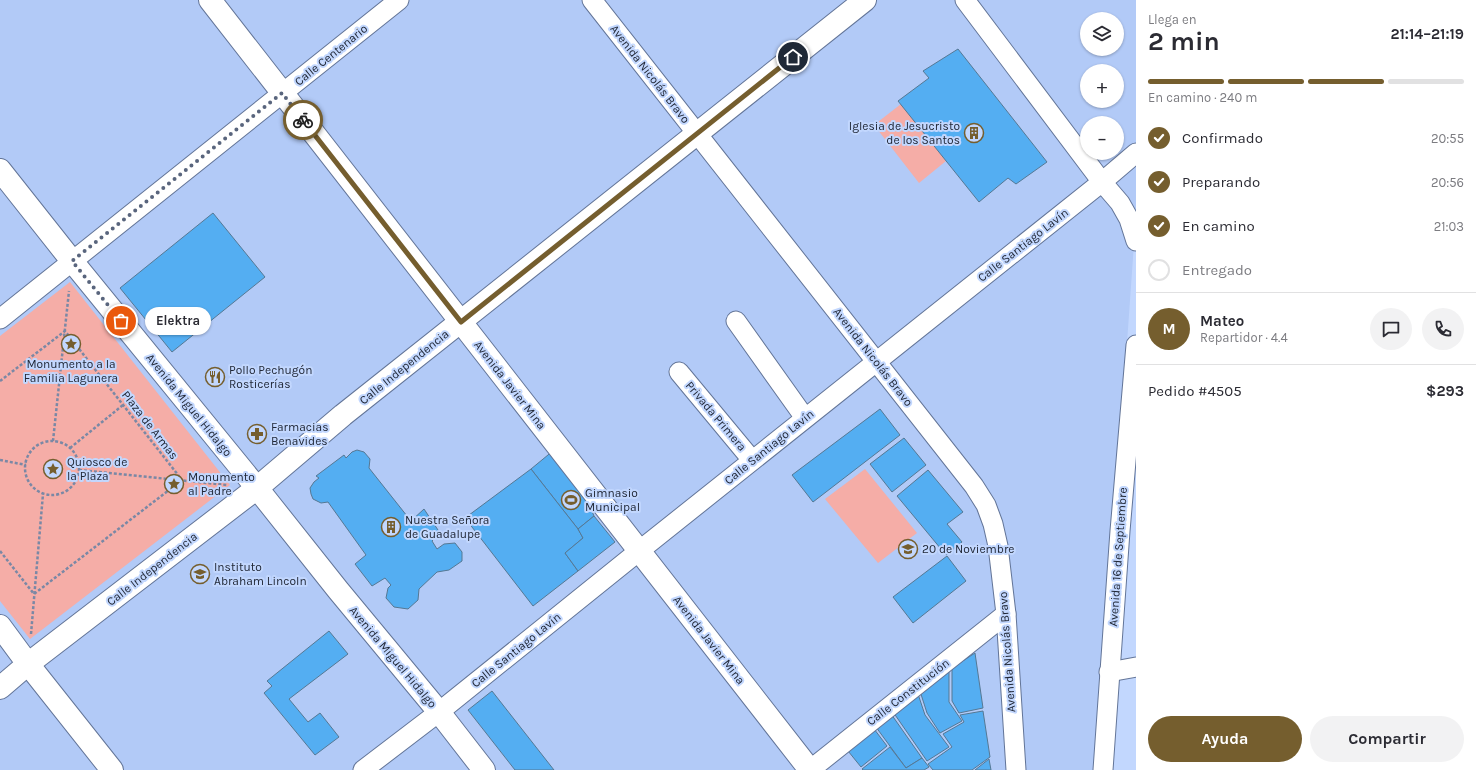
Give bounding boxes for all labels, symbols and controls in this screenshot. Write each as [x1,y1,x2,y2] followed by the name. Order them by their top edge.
[1080,12,1124,160] map controls
[1080,12,1124,56] button: layers
[1148,12,1197,27] text: Llega en
[292,21,370,89] street label: Calle Centenario
[607,22,693,126] street label: Avenida Nicolás Bravo
[1390,25,1464,43] text: 21:14–21:19
[1148,26,1220,57] text: 2 min
[776,40,810,74] pin
[782,46,804,68] icon: home
[1080,64,1124,108] button: +
[1148,90,1257,105] text: En camino · 240 m
[283,100,323,140] courier
[292,109,314,131] icon: bike
[1080,116,1124,160] button: −
[849,119,960,147] place label: Iglesia de Jesucristo de los Santos
[963,122,985,144] building icon: Iglesia de Jesucristo de los Santos
[1148,127,1170,149] icon: check
[1182,129,1263,147] text: Confirmado
[1431,131,1464,146] text: 20:55
[1148,171,1170,193] icon: check
[1182,173,1260,191] text: Preparando
[1431,175,1464,190] text: 20:56
[975,205,1071,285] street label: Calle Santiago Lavín
[1148,215,1170,237] icon: check
[1182,217,1255,235] text: En camino
[1434,219,1464,234] text: 21:03
[1182,261,1252,279] text: Entregado
[104,304,138,338] pin
[830,305,916,409] street label: Avenida Nicolás Bravo
[145,307,211,335] callout: Elektra
[1370,308,1412,350] button: chat
[1422,308,1464,350] button: phone
[110,310,132,332] icon: bag
[1200,312,1244,330] text: Mateo
[156,313,200,328] text: Elektra
[1162,320,1176,338] text: M
[357,327,451,407] street label: Calle Independencia
[1200,330,1288,345] text: Repartidor · 4.4
[60,333,82,355] place icon: Monumento a la Familia Lagunera
[471,338,549,432] street label: Avenida Javier Mina
[143,351,235,459] street label: Avenida Miguel Hidalgo
[24,357,118,385] place label: Monumento a la Familia Lagunera
[229,363,312,391] place label: Pollo Pechugón Rosticerías
[204,366,226,388] restaurant icon: Pollo Pechugón Rosticerías
[683,378,749,454] street label: Privada Primera
[1148,382,1242,400] text: Pedido #4505
[1426,382,1464,400] text: $293
[119,388,181,462] street label: Plaza de Armas
[722,407,816,487] street label: Calle Santiago Lavín
[271,420,328,448] place label: Farmacias Benavides
[246,423,268,445] pharmacy icon: Farmacias Benavides
[67,455,127,483] place label: Quiosco de la Plaza
[42,458,64,480] place icon: Quiosco de la Plaza
[188,470,255,498] place label: Monumento al Padre
[163,473,185,495] place icon: Monumento al Padre
[585,486,640,514] place label: Gimnasio Municipal
[1106,487,1130,627] street label: Avenida 16 de Septiembre
[560,489,582,511] sports icon: Gimnasio Municipal
[405,513,489,541] place label: Nuestra Señora de Guadalupe
[380,516,402,538] building icon: Nuestra Señora de Guadalupe
[104,529,200,609] street label: Calle Independencia
[897,538,919,560] school or university icon: 20 de Noviembre
[922,542,1014,556] place label: 20 de Noviembre
[214,560,307,588] place label: Instituto Abraham Lincoln
[189,563,211,585] school or university icon: Instituto Abraham Lincoln
[996,591,1018,713] street label: Avenida Nicolás Bravo
[670,593,748,687] street label: Avenida Javier Mina
[346,603,440,711] street label: Avenida Miguel Hidalgo
[469,610,563,690] street label: Calle Santiago Lavín
[864,656,952,728] street label: Calle Constitución
[1148,716,1302,762] button: Ayuda
[1310,716,1464,762] button: Compartir

